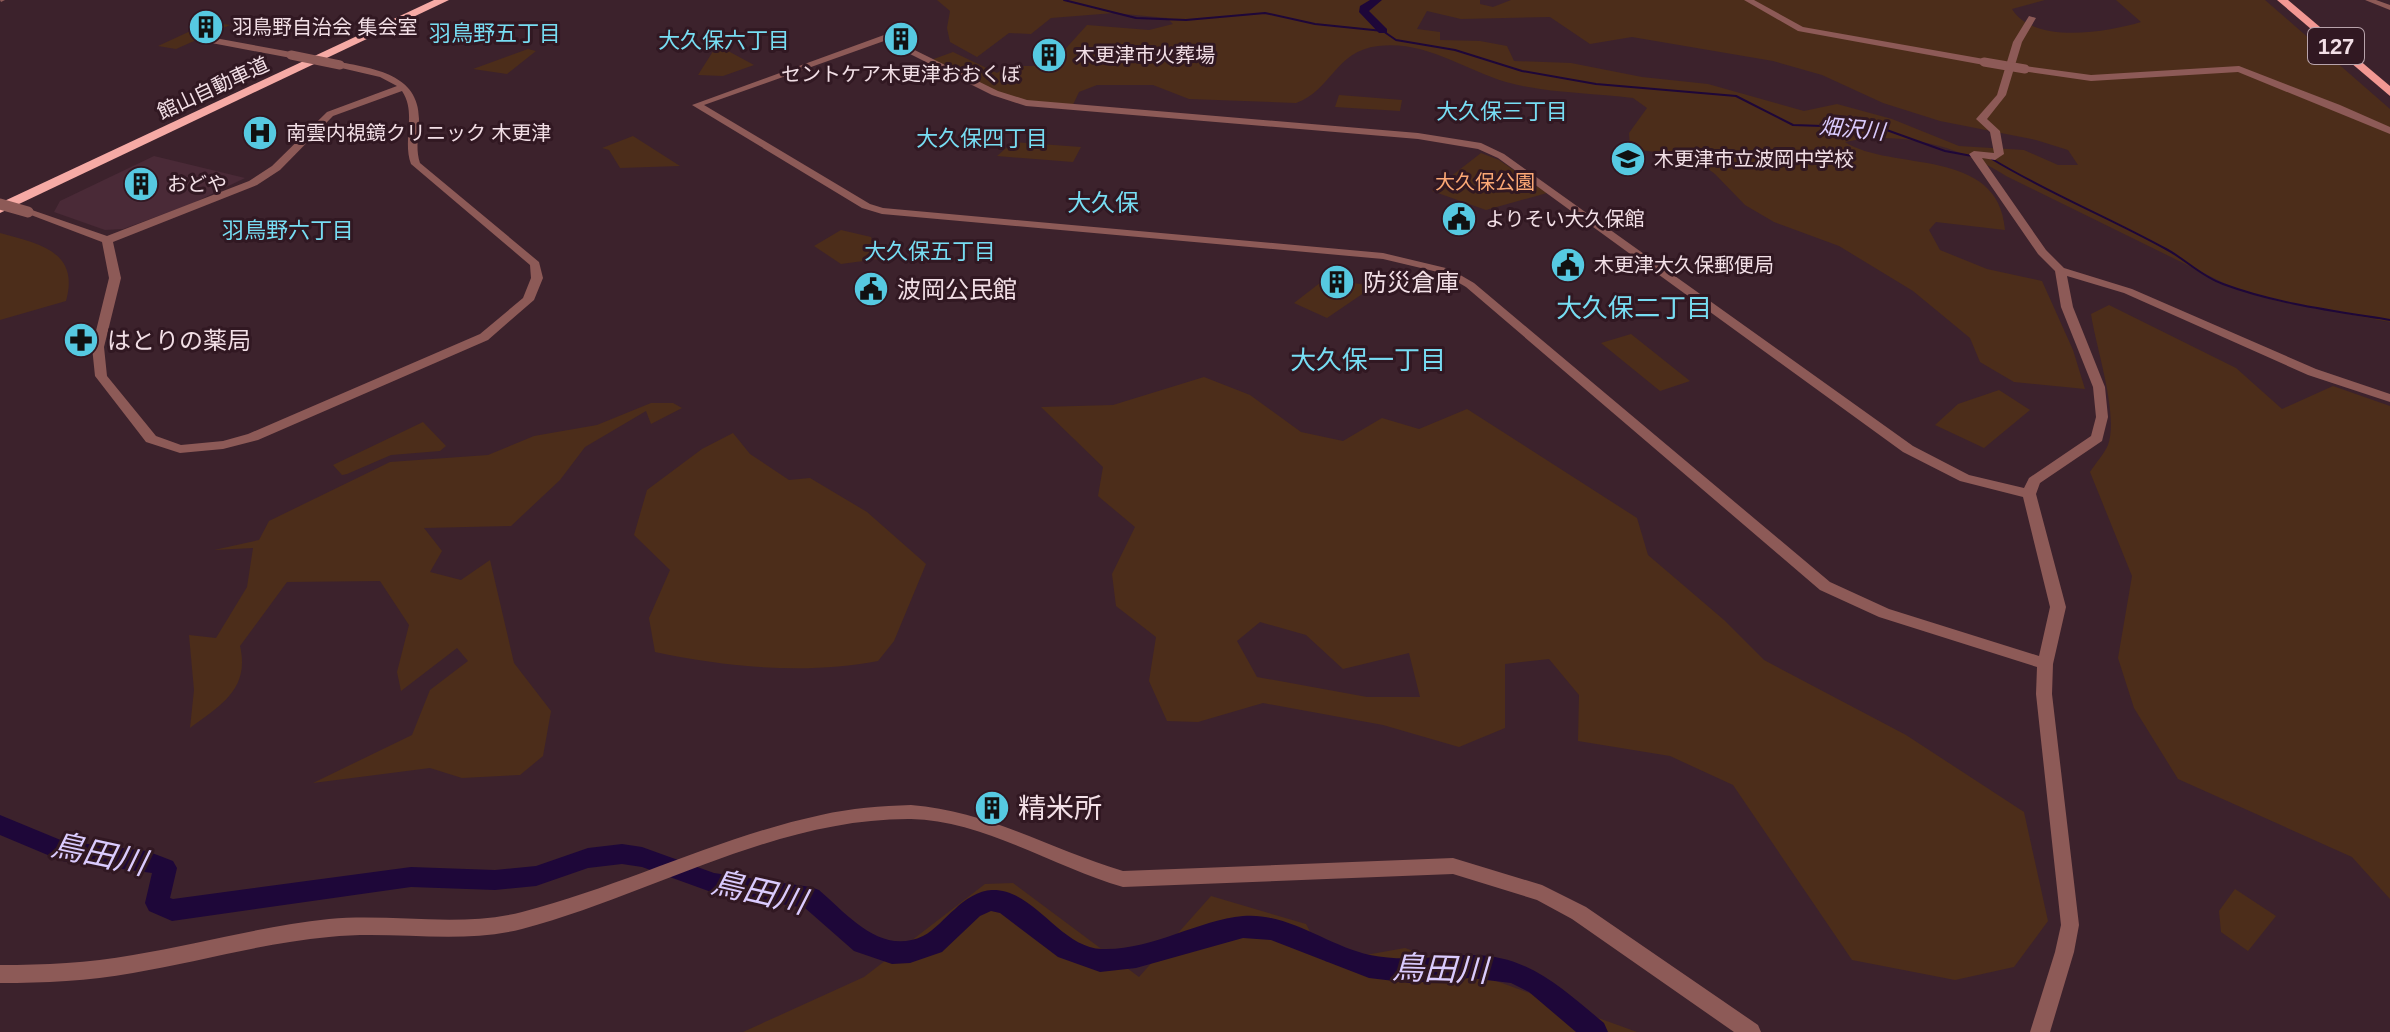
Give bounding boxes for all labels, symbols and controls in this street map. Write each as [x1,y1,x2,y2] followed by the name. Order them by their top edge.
[187,8,225,46] building icon: 羽鳥野自治会 集会室
[232,16,418,38] place label: 羽鳥野自治会 集会室
[882,20,920,58] building icon: セントケア木更津おおくぼ
[429,21,561,46] district label: 羽鳥野五丁目
[658,28,790,53] district label: 大久保六丁目
[2308,28,2364,64] road number: 127
[1030,36,1068,74] building icon: 木更津市火葬場
[1075,44,1215,66] place label: 木更津市火葬場
[154,53,272,123] street label: 館山自動車道
[781,63,1021,85] place label: セントケア木更津おおくぼ
[1436,99,1568,124] district label: 大久保三丁目
[241,114,279,152] hospital icon: 南雲内視鏡クリニック 木更津
[1818,114,1888,145] water label: 畑沢川
[286,122,552,144] place label: 南雲内視鏡クリニック 木更津
[916,126,1048,151] district label: 大久保四丁目
[1609,140,1647,178] school or university icon: 木更津市立波岡中学校
[1654,148,1854,170] place label: 木更津市立波岡中学校
[122,165,160,203] building icon: おどや
[1435,171,1535,193] park label: 大久保公園
[167,173,227,195] place label: おどや
[1067,189,1139,216] district label: 大久保
[1440,200,1478,238] public building icon: よりそい大久保館
[1485,208,1645,230] place label: よりそい大久保館
[222,218,354,243] district label: 羽鳥野六丁目
[864,239,996,264] district label: 大久保五丁目
[1549,246,1587,284] public building icon: 木更津大久保郵便局
[1594,254,1774,276] place label: 木更津大久保郵便局
[1318,263,1356,301] building icon: 防災倉庫
[1363,269,1459,296] place label: 防災倉庫
[852,270,890,308] public building icon: 波岡公民館
[897,276,1017,303] place label: 波岡公民館
[1556,293,1712,323] district label: 大久保二丁目
[62,321,100,359] pharmacy icon: はとりの薬局
[107,327,251,354] place label: はとりの薬局
[1290,345,1446,375] district label: 大久保一丁目
[973,789,1011,827] building icon: 精米所
[1018,793,1102,824] place label: 精米所
[48,826,153,882] water label: 鳥田川
[708,864,813,921] water label: 鳥田川
[1391,949,1492,989] water label: 鳥田川

